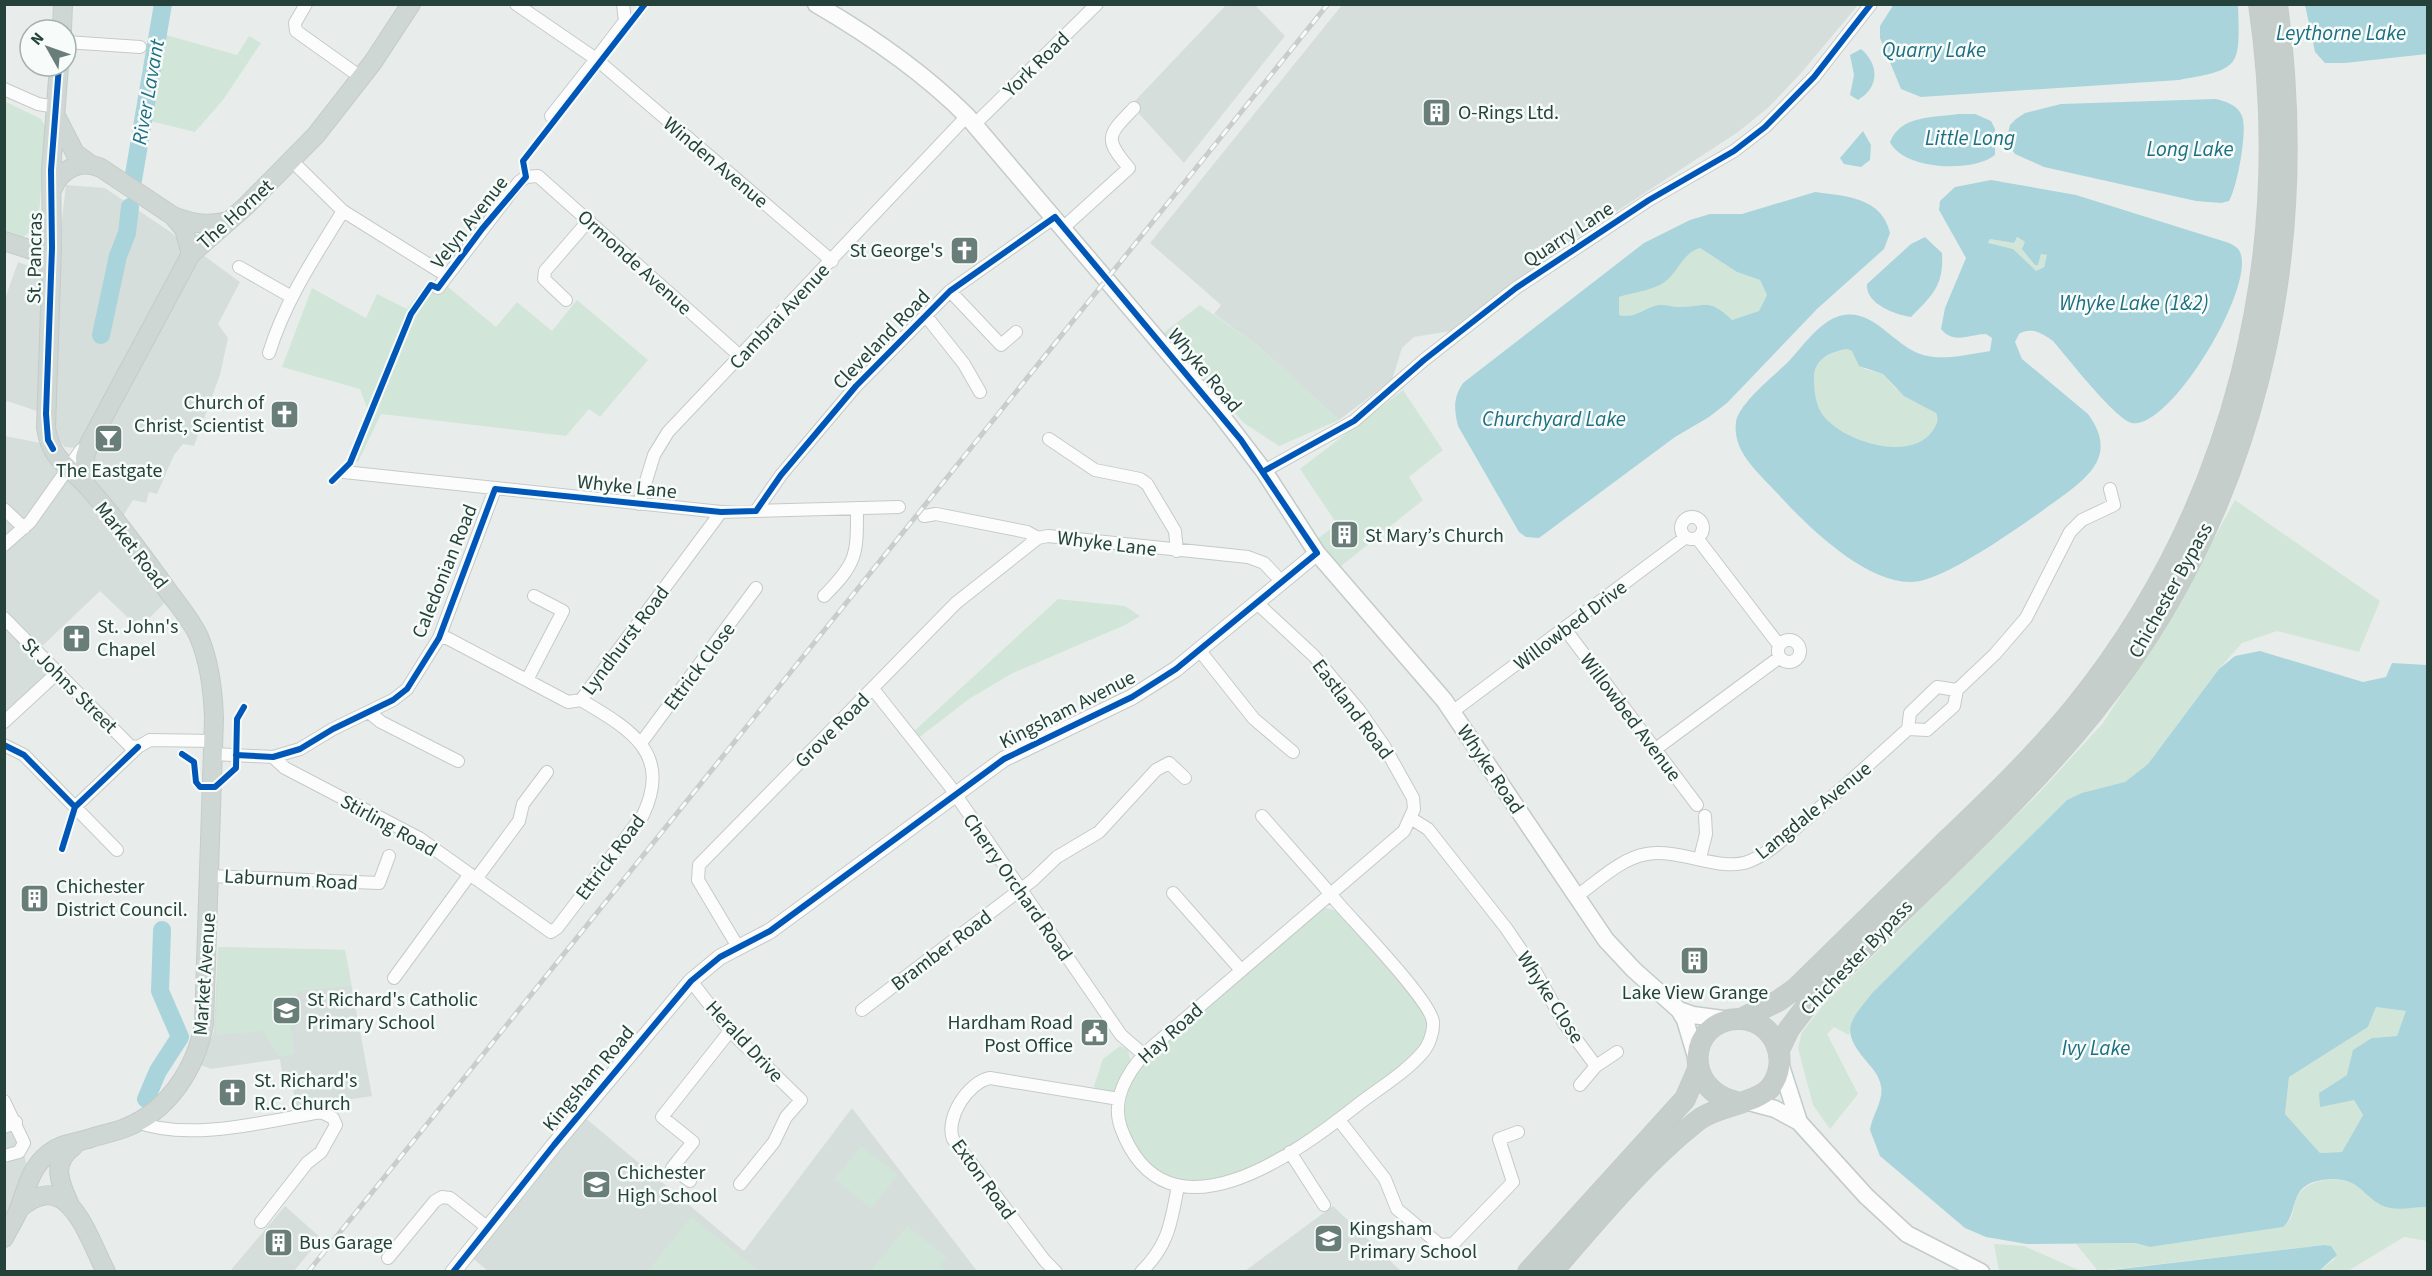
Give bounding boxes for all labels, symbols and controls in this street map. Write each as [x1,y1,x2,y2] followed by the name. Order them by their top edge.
[18,18,78,78] north arrow
[2276,18,2406,48] water label: Leythorne Lake
[996,26,1076,104] street label: York Road
[25,28,49,50] text: N
[1882,35,1986,65] water label: Quarry Lake
[124,36,172,147] water label: River Lavant
[1421,96,1453,128] building icon: O-Rings Ltd.
[1458,99,1559,127] place label: O-Rings Ltd.
[657,111,774,215] street label: Winden Avenue
[1925,123,2015,153] water label: Little Long
[2147,134,2233,164] water label: Long Lake
[425,170,515,275] street label: Velyn Avenue
[191,173,280,257] street label: The Hornet
[1518,195,1619,275] street label: Quarry Lane
[571,204,698,322] street label: Ormonde Avenue
[20,212,50,304] street label: St. Pancras
[948,234,980,266] church icon: St George's
[850,237,943,265] place label: St George's
[723,257,836,376] street label: Cambrai Avenue
[827,283,937,396] street label: Cleveland Road
[2059,288,2209,318] water label: Whyke Lake (1&2)
[1161,322,1248,419] street label: Whyke Road
[134,389,265,440] place label: Church of Christ, Scientist
[269,398,301,430] church icon: Church of Christ, Scientist
[1482,404,1626,434] water label: Churchyard Lake
[93,423,125,455] bar icon: The Eastgate
[56,457,162,485] place label: The Eastgate
[576,468,678,506] street label: Whyke Lane
[88,496,174,595] street label: Market Road
[405,500,485,643] street label: Caledonian Road
[2122,518,2220,663] street label: Chichester Bypass
[1328,519,1360,551] building icon: St Mary’s Church
[1365,522,1504,550] place label: St Mary’s Church
[1056,524,1158,564] street label: Whyke Lane
[1508,574,1633,678] street label: Willowbed Drive
[575,580,676,701] street label: Lyndhurst Road
[97,613,178,664] place label: St. John's Chapel
[657,617,742,716] street label: Ettrick Close
[60,622,92,654] church icon: St. John's Chapel
[15,631,124,740] street label: St Johns Street
[1573,648,1688,787] street label: Willowbed Avenue
[1305,653,1399,766] street label: Eastland Road
[995,664,1140,756] street label: Kingsham Avenue
[789,687,877,775] street label: Grove Road
[1450,719,1530,820] street label: Whyke Road
[1749,755,1878,866] street label: Langdale Avenue
[335,788,442,864] street label: Stirling Road
[956,808,1079,967] street label: Cherry Orchard Road
[569,809,652,906] street label: Ettrick Road
[223,863,359,897] street label: Laburnum Road
[56,873,188,924] place label: Chichester District Council.
[19,882,51,914] building icon: Chichester District Council.
[1794,894,1919,1022] street label: Chichester Bypass
[885,904,998,998] street label: Bramber Road
[187,912,223,1037] street label: Market Avenue
[1679,945,1711,977] building icon: Lake View Grange
[1510,946,1591,1049] street label: Whyke Close
[1622,979,1768,1007] place label: Lake View Grange
[307,986,478,1037] place label: St Richard's Catholic Primary School
[270,994,302,1026] school or university icon: St Richard's Catholic Primary School
[699,994,790,1089] street label: Herald Drive
[1132,997,1210,1071] street label: Hay Road
[948,1009,1073,1060] place label: Hardham Road Post Office
[1078,1017,1110,1049] public building icon: Hardham Road Post Office
[536,1020,641,1138] street label: Kingsham Road
[2062,1033,2130,1063] water label: Ivy Lake
[254,1067,357,1118] place label: St. Richard's R.C. Church
[217,1076,249,1108] church icon: St. Richard's R.C. Church
[944,1134,1022,1226] street label: Exton Road
[617,1159,717,1210] place label: Chichester High School
[580,1168,612,1200] school or university icon: Chichester High School
[1349,1215,1477,1266] place label: Kingsham Primary School
[1312,1223,1344,1255] school or university icon: Kingsham Primary School
[262,1226,294,1258] building icon: Bus Garage
[299,1229,393,1257] place label: Bus Garage

